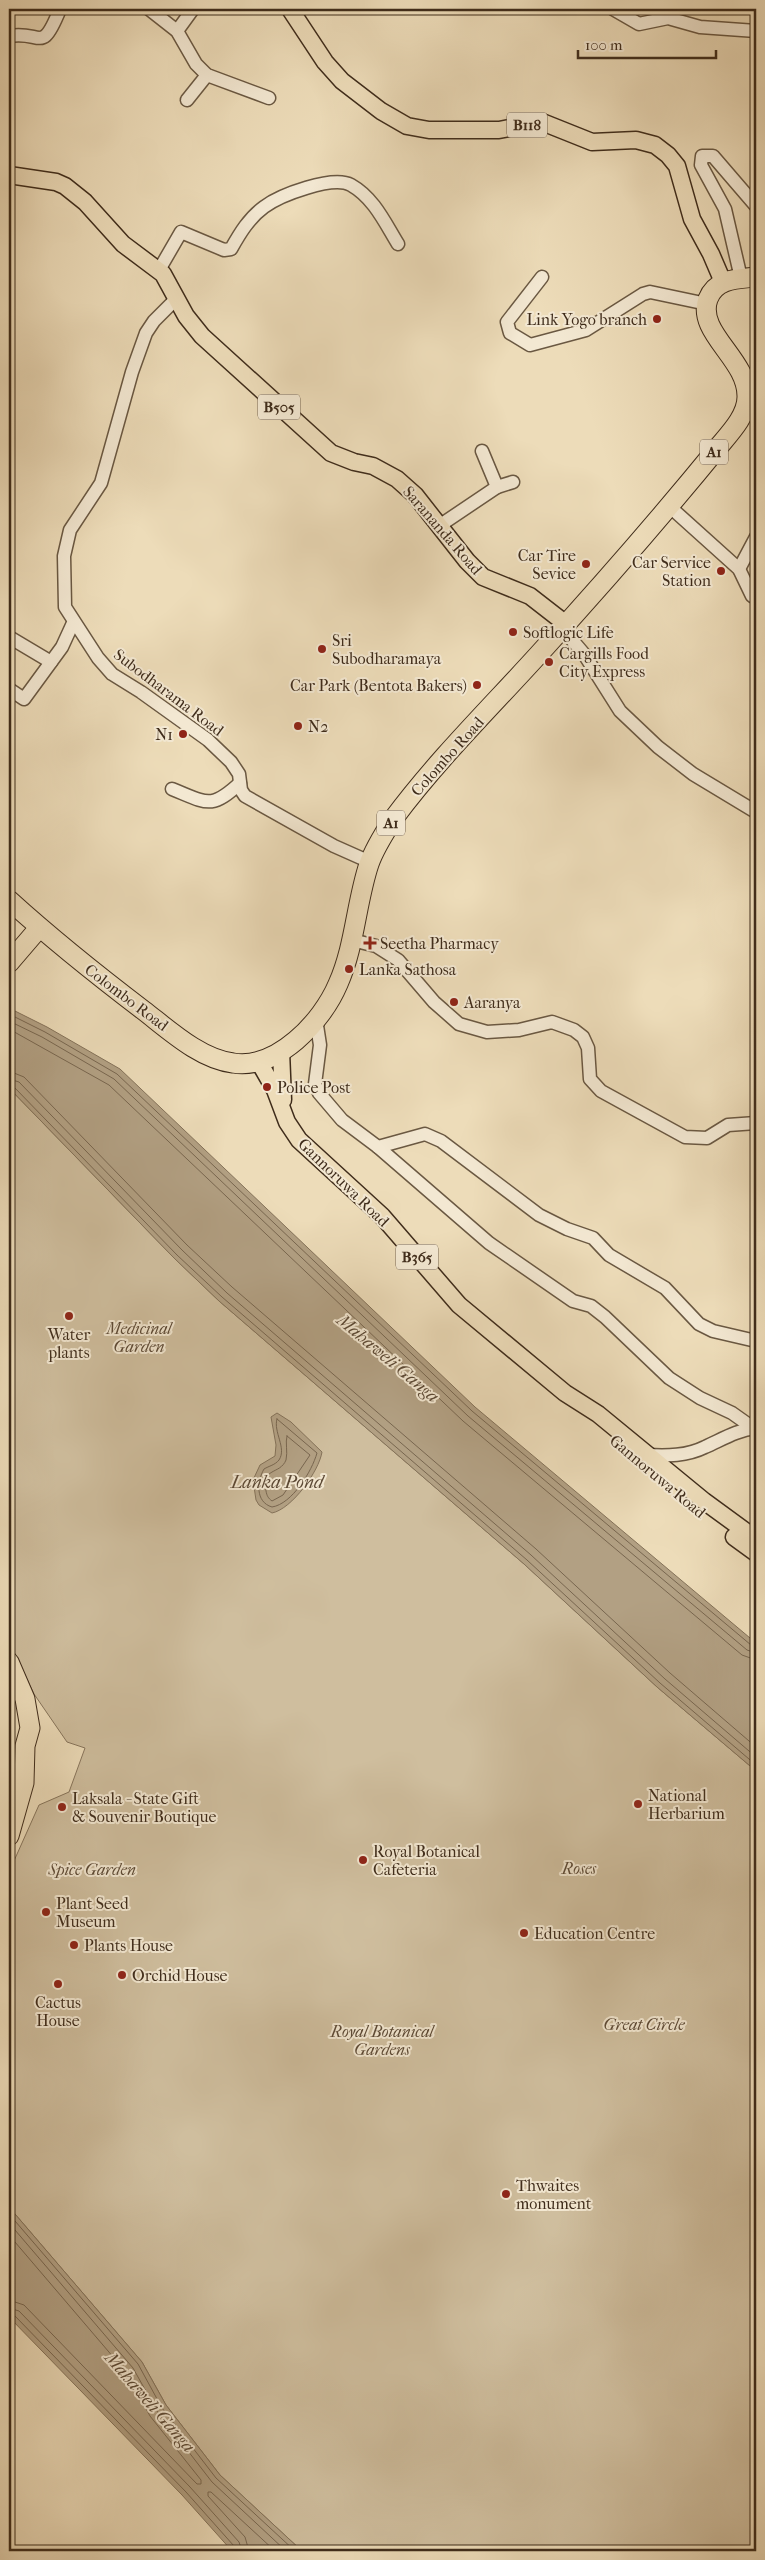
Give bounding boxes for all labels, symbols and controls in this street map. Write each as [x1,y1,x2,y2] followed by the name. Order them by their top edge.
[578,28,715,60] scale bar
[585,36,623,54] text: 100 m
[507,112,547,138] road number: B118
[526,310,647,329] place label: Link Yogo branch
[651,313,663,325] marker: Link Yogo branch
[258,394,300,420] road number: B505
[700,440,728,464] road number: A1
[399,482,486,579] street label: Sarananda Road
[518,546,576,583] place label: Car Tire Sevice
[632,553,712,590] place label: Car Service Station
[580,558,592,570] marker: Car Tire Sevice
[715,565,727,577] marker: Car Service Station
[523,623,614,642] place label: Softlogic Life
[507,626,519,638] marker: Softlogic Life
[332,631,442,668] place label: Sri Subodharamaya
[316,643,328,655] marker: Sri Subodharamaya
[559,644,649,681] place label: Cargills Food City Express
[110,645,228,740] street label: Subodharama Road
[543,656,555,668] marker: Cargills Food City Express
[290,676,467,695] place label: Car Park (Bentota Bakers)
[471,679,483,691] marker: Car Park (Bentota Bakers)
[407,713,488,800] street label: Colombo Road
[308,717,328,736] place label: N2
[292,720,304,732] marker: N2
[155,725,173,744] place label: N1
[177,728,189,740] marker: N1
[377,810,405,836] road number: A1
[380,934,499,953] place label: Seetha Pharmacy
[364,937,376,949] marker: Seetha Pharmacy
[81,960,173,1035] street label: Colombo Road
[359,960,457,979] place label: Lanka Sathosa
[343,963,355,975] marker: Lanka Sathosa
[463,993,521,1012] place label: Aaranya
[448,996,460,1008] marker: Aaranya
[277,1078,351,1097] place label: Police Post
[261,1081,273,1093] marker: Police Post
[294,1134,393,1231] street label: Gannoruwa Road
[396,1244,438,1270] road number: B365
[331,1308,443,1407] water label: Mahaweli Ganga
[63,1310,75,1322] marker: Water plants
[106,1319,174,1356] park label: Medicinal Garden
[47,1325,90,1362] place label: Water plants
[606,1431,710,1522] street label: Gannoruwa Road
[229,1472,326,1493] water label: Lanka Pond
[648,1786,725,1823] place label: National Herbarium
[72,1789,217,1826] place label: Laksala - State Gift & Souvenir Boutique
[632,1798,644,1810] marker: National Herbarium
[56,1801,68,1813] marker: Laksala - State Gift & Souvenir Boutique
[373,1842,481,1879] place label: Royal Botanical Cafeteria
[357,1854,369,1866] marker: Royal Botanical Cafeteria
[561,1859,597,1878] park label: Roses
[47,1860,136,1879] park label: Spice Garden
[56,1894,129,1931] place label: Plant Seed Museum
[40,1906,52,1918] marker: Plant Seed Museum
[534,1924,655,1943] place label: Education Centre
[518,1927,530,1939] marker: Education Centre
[84,1936,173,1955] place label: Plants House
[68,1939,80,1951] marker: Plants House
[132,1966,228,1985] place label: Orchid House
[116,1969,128,1981] marker: Orchid House
[52,1978,64,1990] marker: Cactus House
[35,1993,81,2030] place label: Cactus House
[603,2015,685,2034] park label: Great Circle
[330,2022,436,2059] park label: Royal Botanical Gardens
[516,2176,592,2213] place label: Thwaites monument
[500,2188,512,2200] marker: Thwaites monument
[99,2346,199,2457] water label: Mahaweli Ganga

